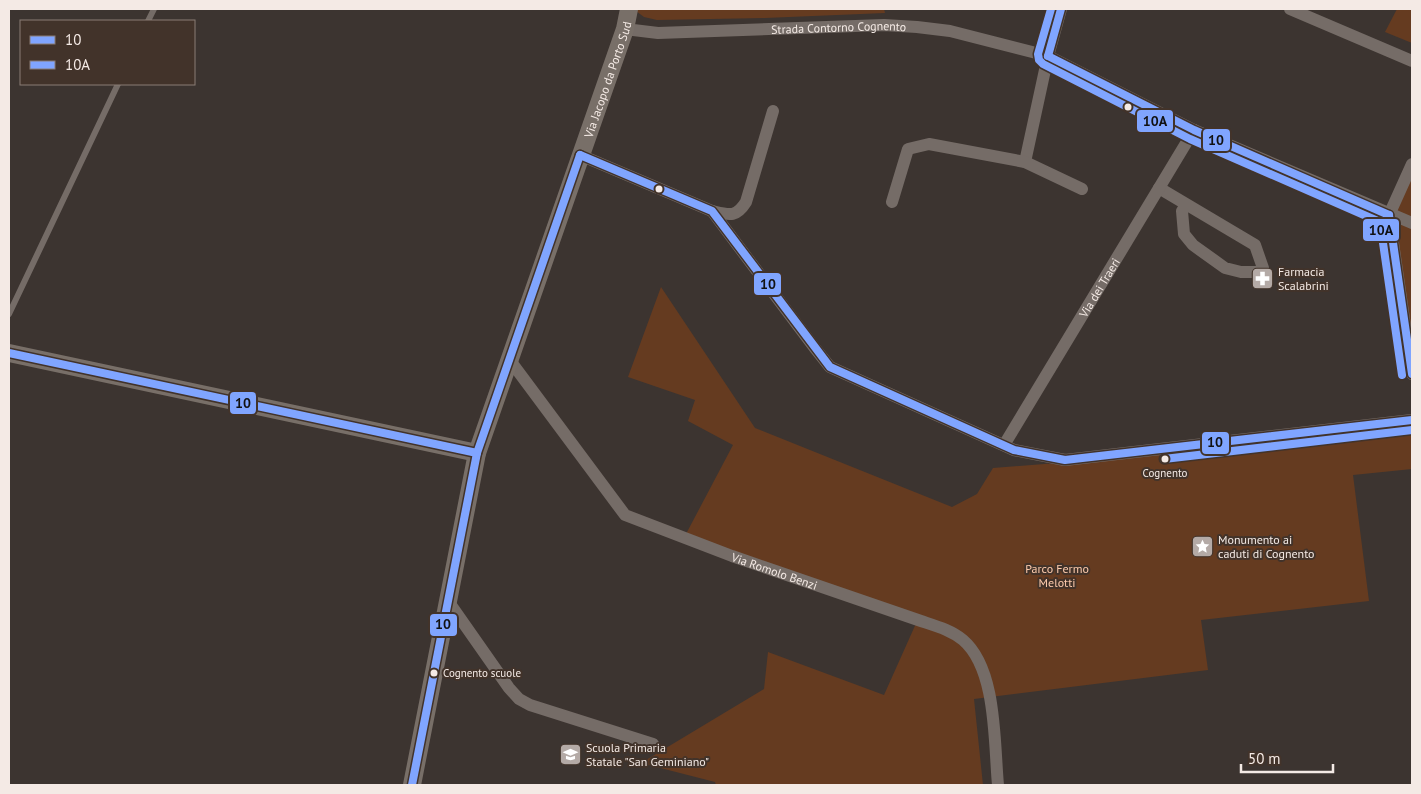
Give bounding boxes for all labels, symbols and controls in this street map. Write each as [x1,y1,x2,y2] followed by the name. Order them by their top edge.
[771,17,907,36] street label: Strada Contorno Cognento
[20,20,195,85] legend
[580,20,634,140] street label: Via Jacopo da Porto Sud
[65,30,81,49] text: 10
[65,55,90,74] text: 10A
[1123,102,1133,112] unlabelled marker
[1136,109,1174,133] line badge: 10A
[1143,112,1168,130] text: 10A
[1202,128,1231,152] line badge: 10
[1208,131,1224,149] text: 10
[654,184,664,194] unlabelled marker
[1362,218,1400,242] line badge: 10A
[1369,221,1394,239] text: 10A
[1075,255,1123,321] street label: Via dei Traeri
[1278,264,1329,293] place label: Farmacia Scalabrini
[1250,266,1274,290] pharmacy icon: Farmacia Scalabrini
[753,272,782,296] line badge: 10
[760,275,776,293] text: 10
[229,391,257,415] line badge: 10
[235,394,251,412] text: 10
[1201,431,1230,455] line badge: 10
[1207,433,1223,451] text: 10
[1160,454,1170,464] marker: Cognento
[1143,466,1188,480] place label: Cognento
[1218,532,1315,561] place label: Monumento ai caduti di Cognento
[1190,534,1214,558] place icon: Monumento ai caduti di Cognento
[729,549,820,592] street label: Via Romolo Benzi
[1025,561,1089,590] park label: Parco Fermo Melotti
[429,613,458,637] line badge: 10
[435,615,451,633] text: 10
[443,666,521,680] place label: Cognento scuole
[429,668,439,678] marker: Cognento scuole
[586,740,709,769] place label: Scuola Primaria Statale "San Geminiano"
[558,742,582,766] school or university icon: Scuola Primaria Statale "San Geminiano"
[1241,742,1334,774] scale bar
[1248,749,1281,768] text: 50 m

